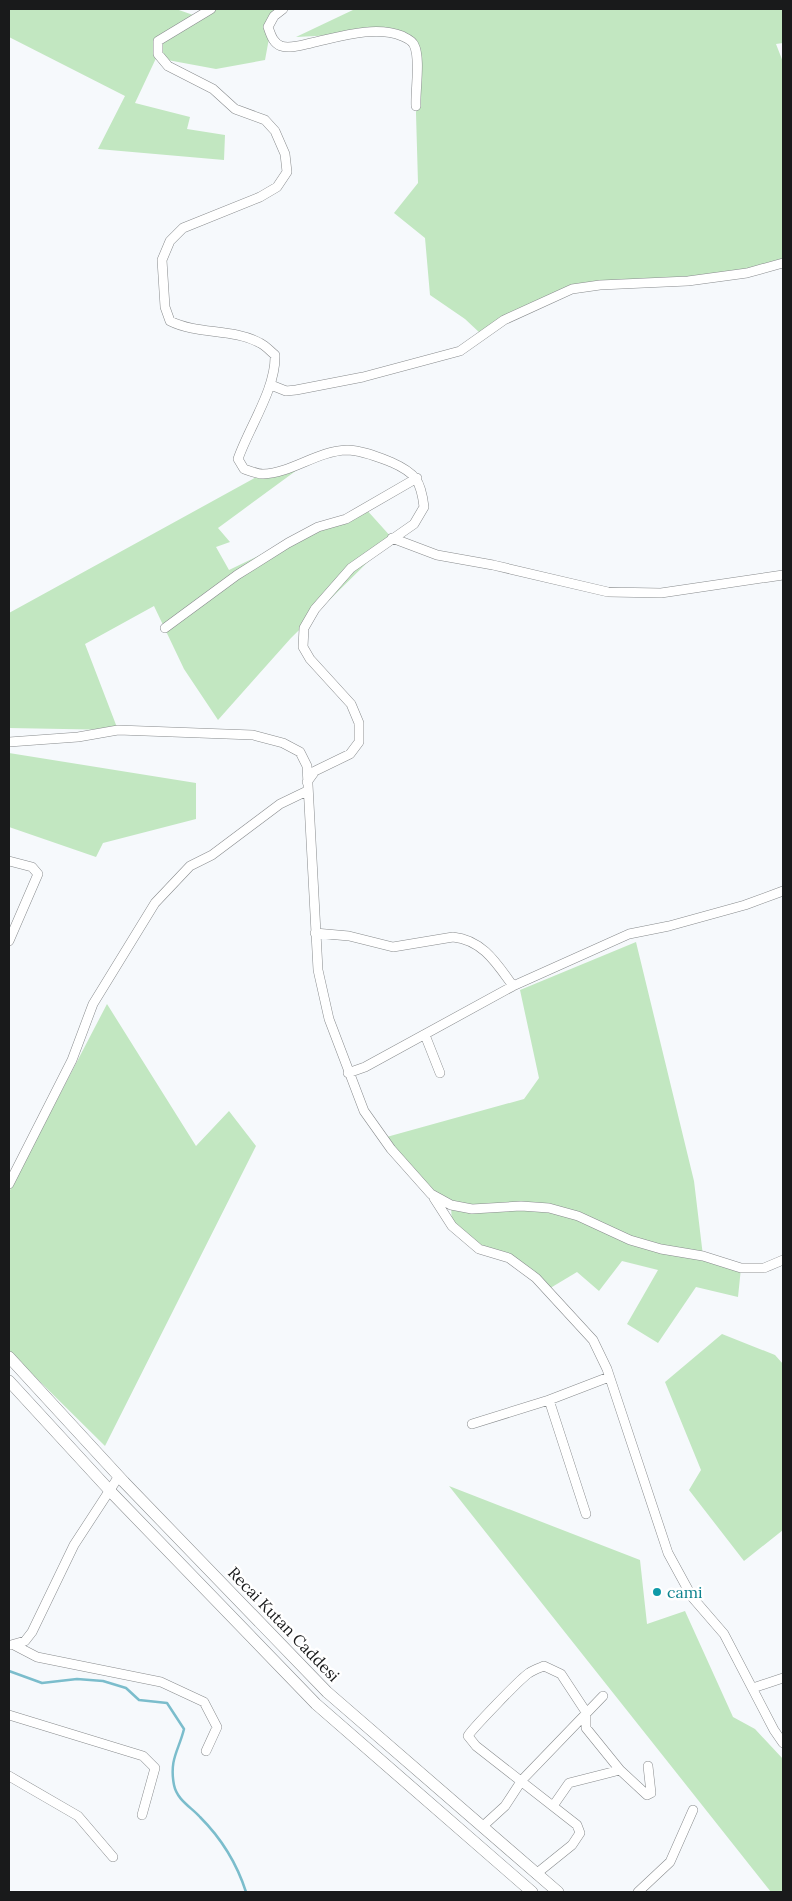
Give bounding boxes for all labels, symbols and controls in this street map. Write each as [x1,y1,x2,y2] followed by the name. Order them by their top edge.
[224,1562,344,1686] street label: Recai Kutan Caddesi
[667,1582,703,1602] place label: cami
[651,1586,663,1598] marker: cami

